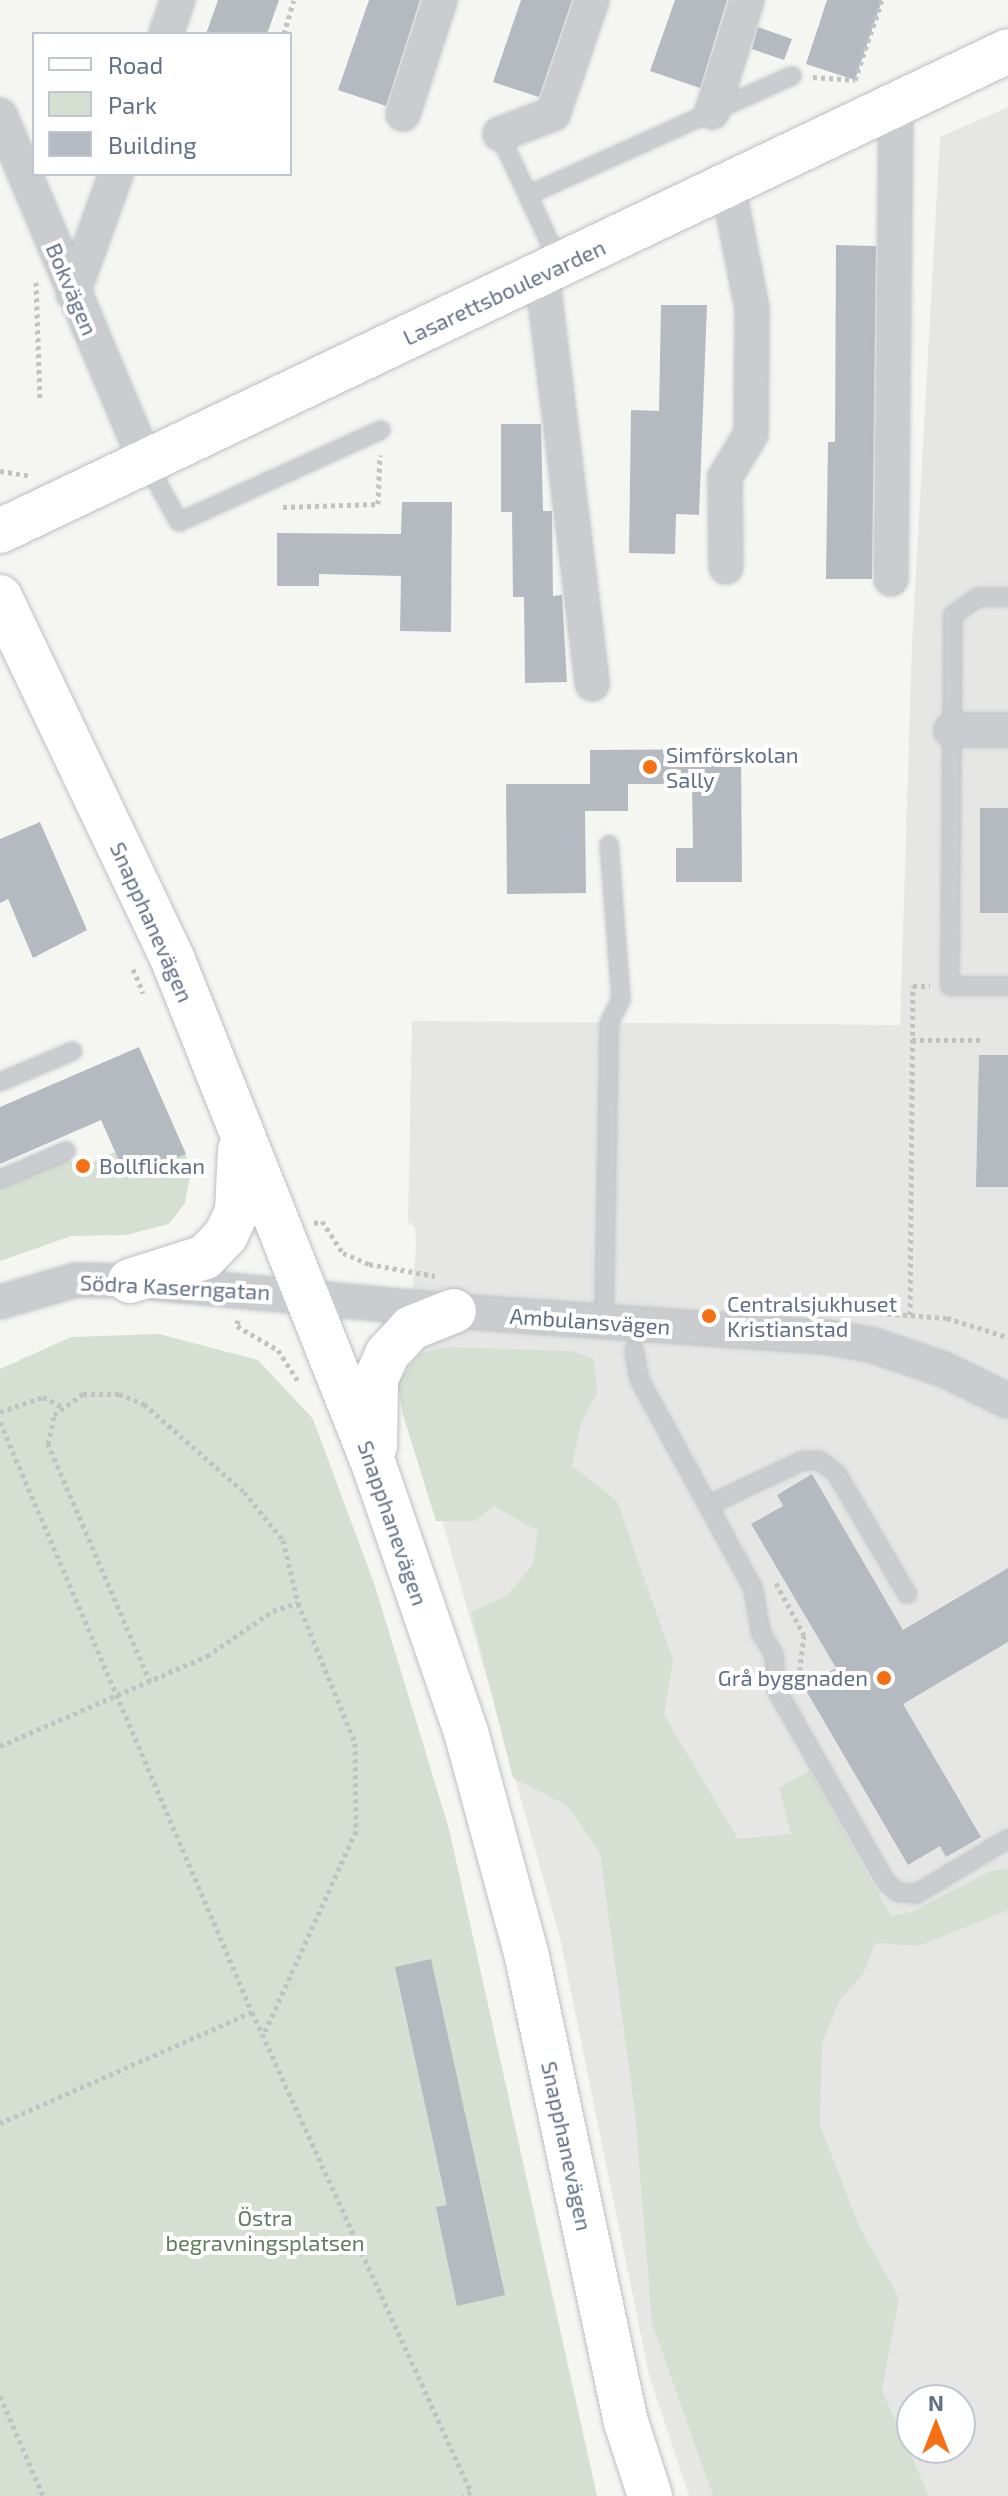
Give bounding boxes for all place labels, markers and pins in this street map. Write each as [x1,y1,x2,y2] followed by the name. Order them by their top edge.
[666,741,799,792] place label: Simförskolan Sally
[641,758,659,776] marker: Simförskolan Sally
[99,1153,205,1179] place label: Bollflickan
[74,1157,92,1175] marker: Bollflickan
[727,1290,897,1342] place label: Centralsjukhuset Kristianstad
[698,1305,720,1327] marker: Centralsjukhuset Kristianstad
[718,1665,868,1691] place label: Grå byggnaden
[875,1669,893,1687] marker: Grå byggnaden

